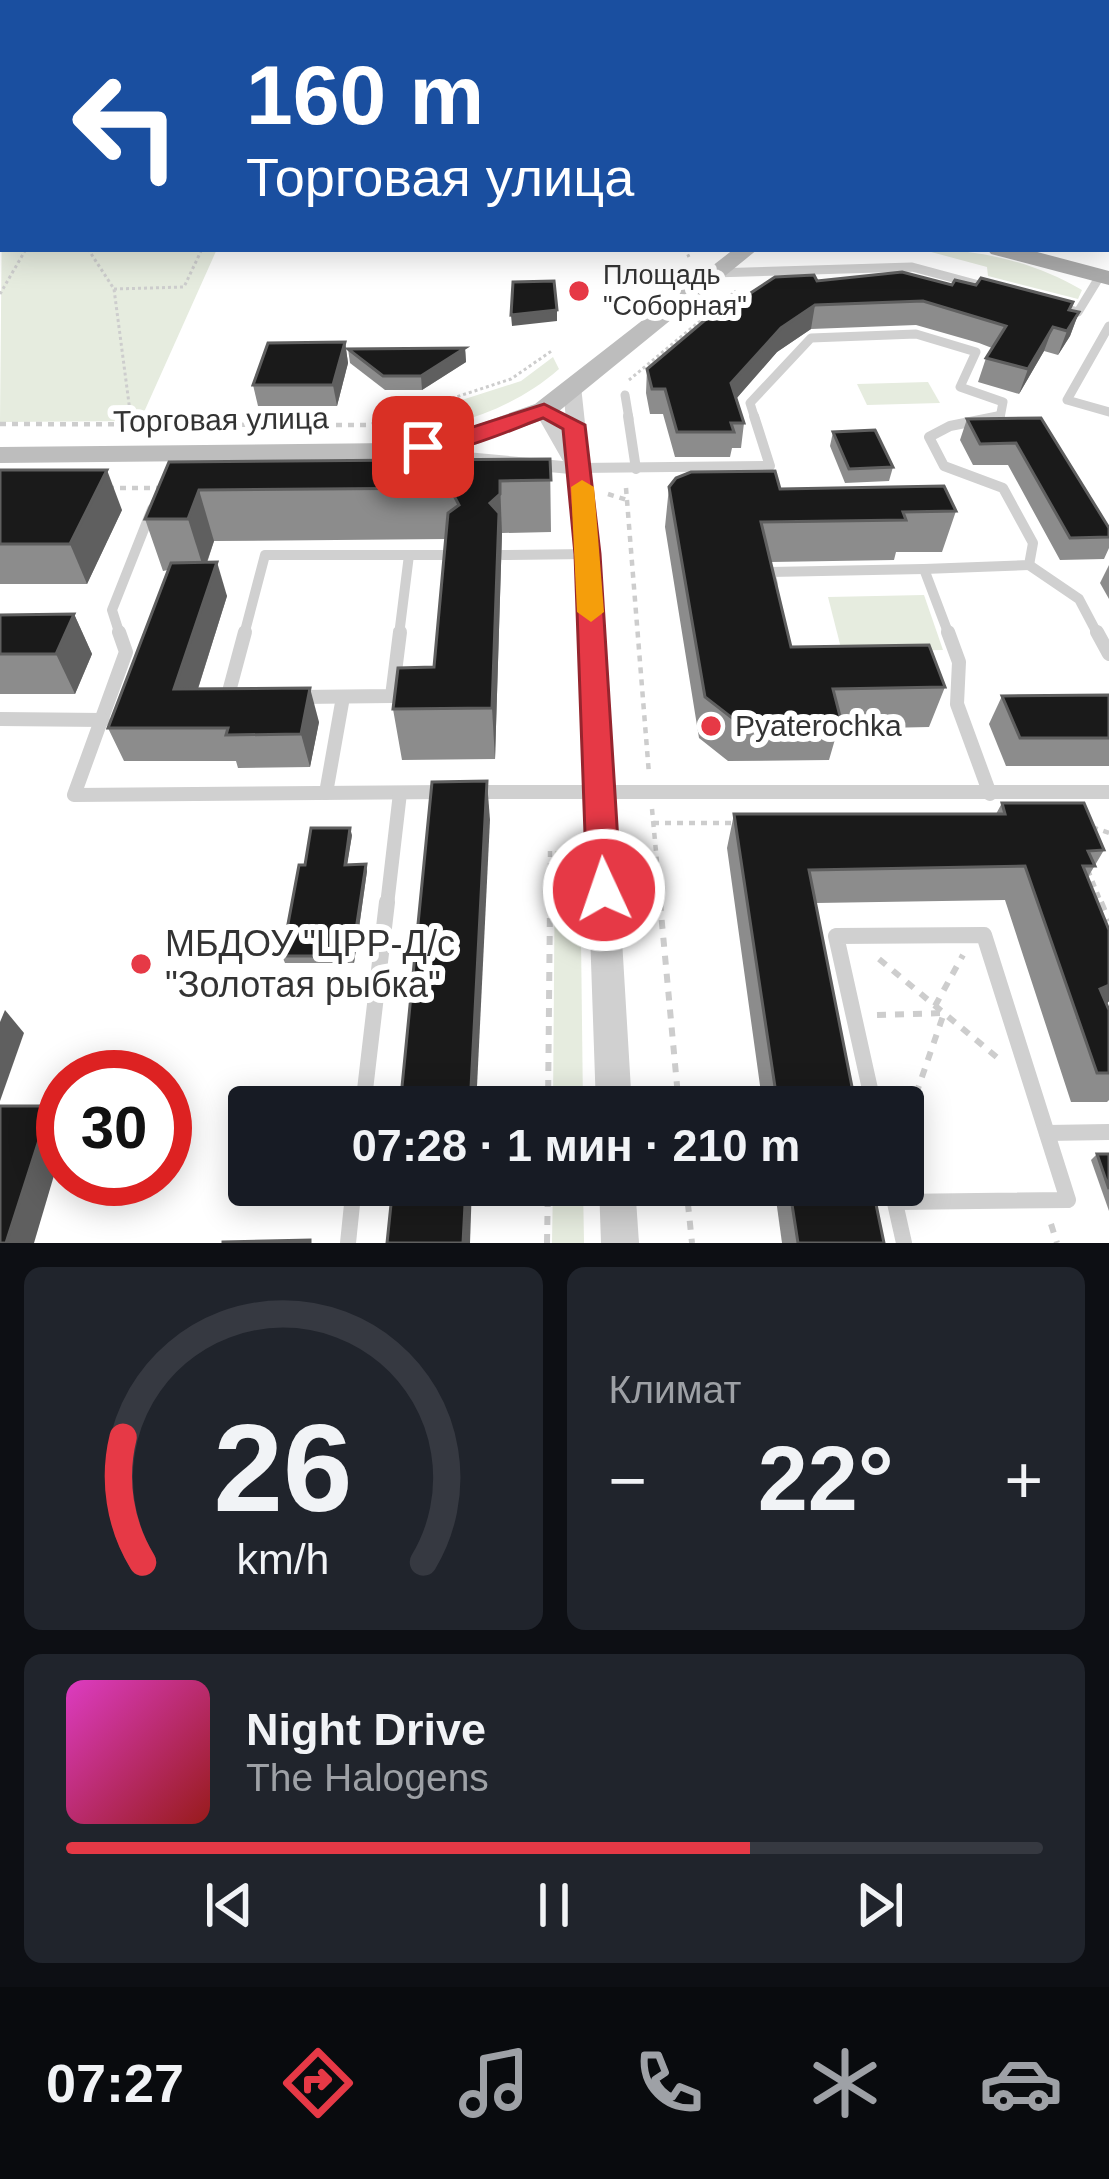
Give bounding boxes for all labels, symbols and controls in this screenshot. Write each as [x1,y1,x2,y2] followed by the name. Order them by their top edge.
[48,48,204,204] icon: left
[246,48,484,142] text: 160 m
[246,147,634,207] text: Торговая улица
[603,260,747,321] place label: Площадь "Соборная"
[566,278,592,304] marker: Площадь "Соборная"
[372,396,474,498] pin
[113,401,329,438] street label: Торговая улица
[390,414,456,480] icon: arrive
[735,709,902,742] place label: Pyaterochka
[698,713,724,739] marker: Pyaterochka
[541,827,667,953] position arrow
[165,923,455,1005] place label: МБДОУ "ЦРР-Д/с "Золотая рыбка"
[128,951,154,977] marker: МБДОУ "ЦРР-Д/с "Золотая рыбка"
[36,1050,192,1206] speed limit sign: 30
[352,1120,800,1171] text: 07:28 · 1 мин · 210 m
[609,1368,741,1411] text: Климат
[214,1398,353,1537] text: 26
[758,1429,894,1529] text: 22°
[609,1443,647,1517] text: −
[1004,1443,1043,1517] text: +
[237,1534,330,1582] text: km/h
[246,1704,486,1755] text: Night Drive
[246,1756,489,1799] text: The Halogens
[196,1872,262,1938] icon: previous
[521,1872,587,1938] icon: pause
[847,1872,913,1938] icon: next
[276,2041,360,2125] icon: directions
[452,2041,536,2125] icon: music
[627,2041,711,2125] icon: phone
[803,2041,887,2125] icon: climate
[979,2041,1063,2125] icon: car
[46,2053,184,2113] text: 07:27

